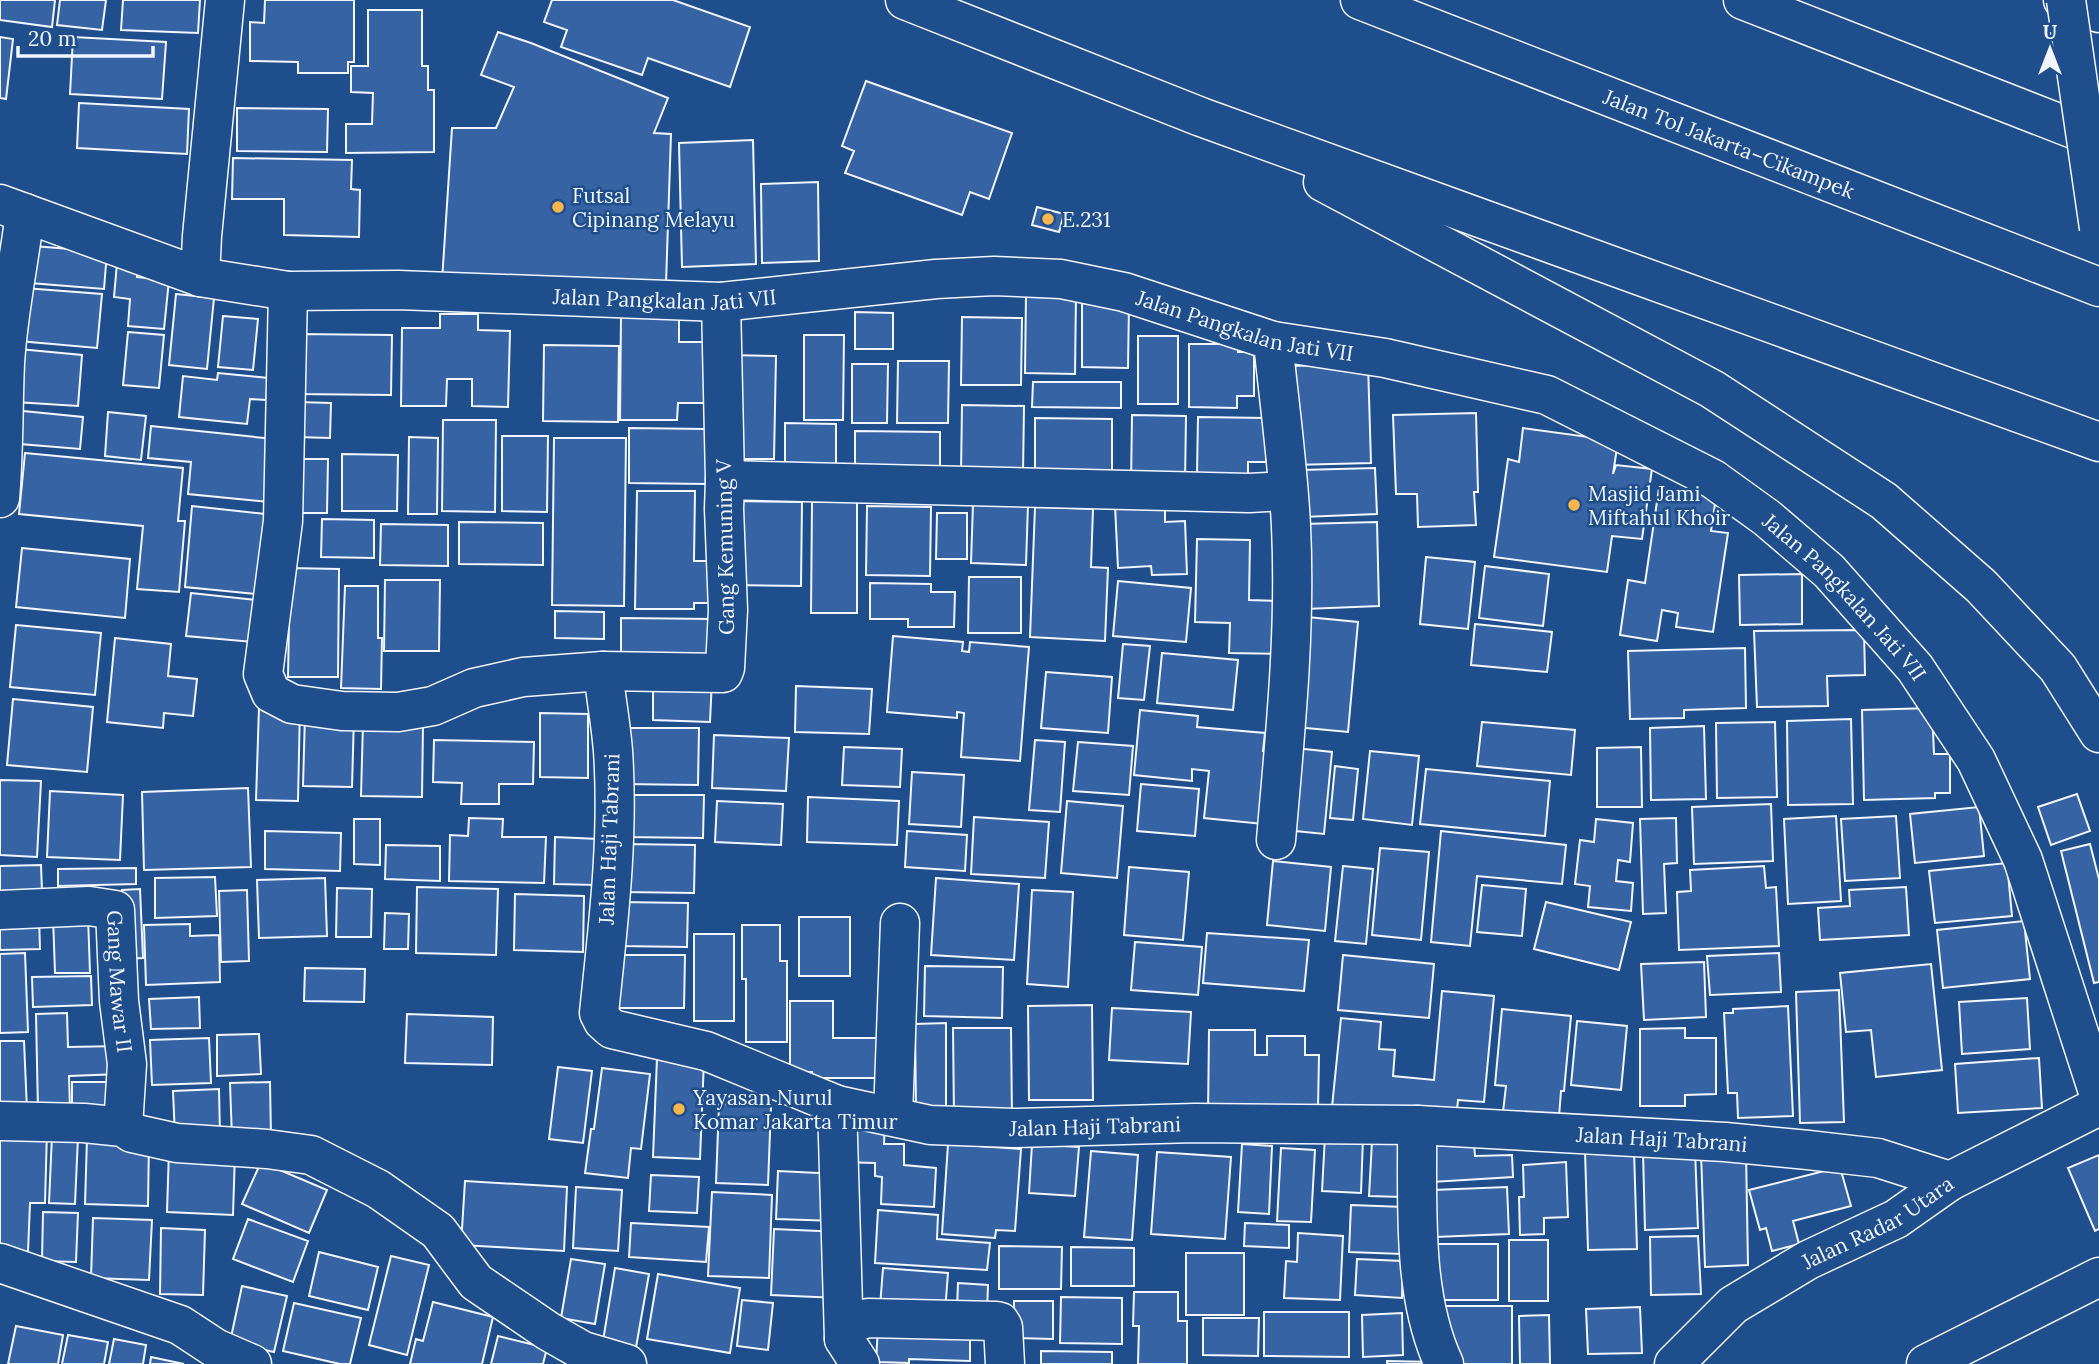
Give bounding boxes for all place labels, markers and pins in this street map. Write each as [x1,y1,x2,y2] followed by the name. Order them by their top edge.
[572,182,735,233] place label: Futsal Cipinang Melayu
[550,199,566,215] marker: Futsal Cipinang Melayu
[1062,206,1111,233] place label: E.231
[1040,211,1056,227] marker: E.231
[1588,480,1730,531] place label: Masjid Jami Miftahul Khoir
[1566,497,1582,513] marker: Masjid Jami Miftahul Khoir
[692,1084,897,1135] place label: Yayasan Nurul Komar Jakarta Timur
[671,1101,687,1117] marker: Yayasan Nurul Komar Jakarta Timur

